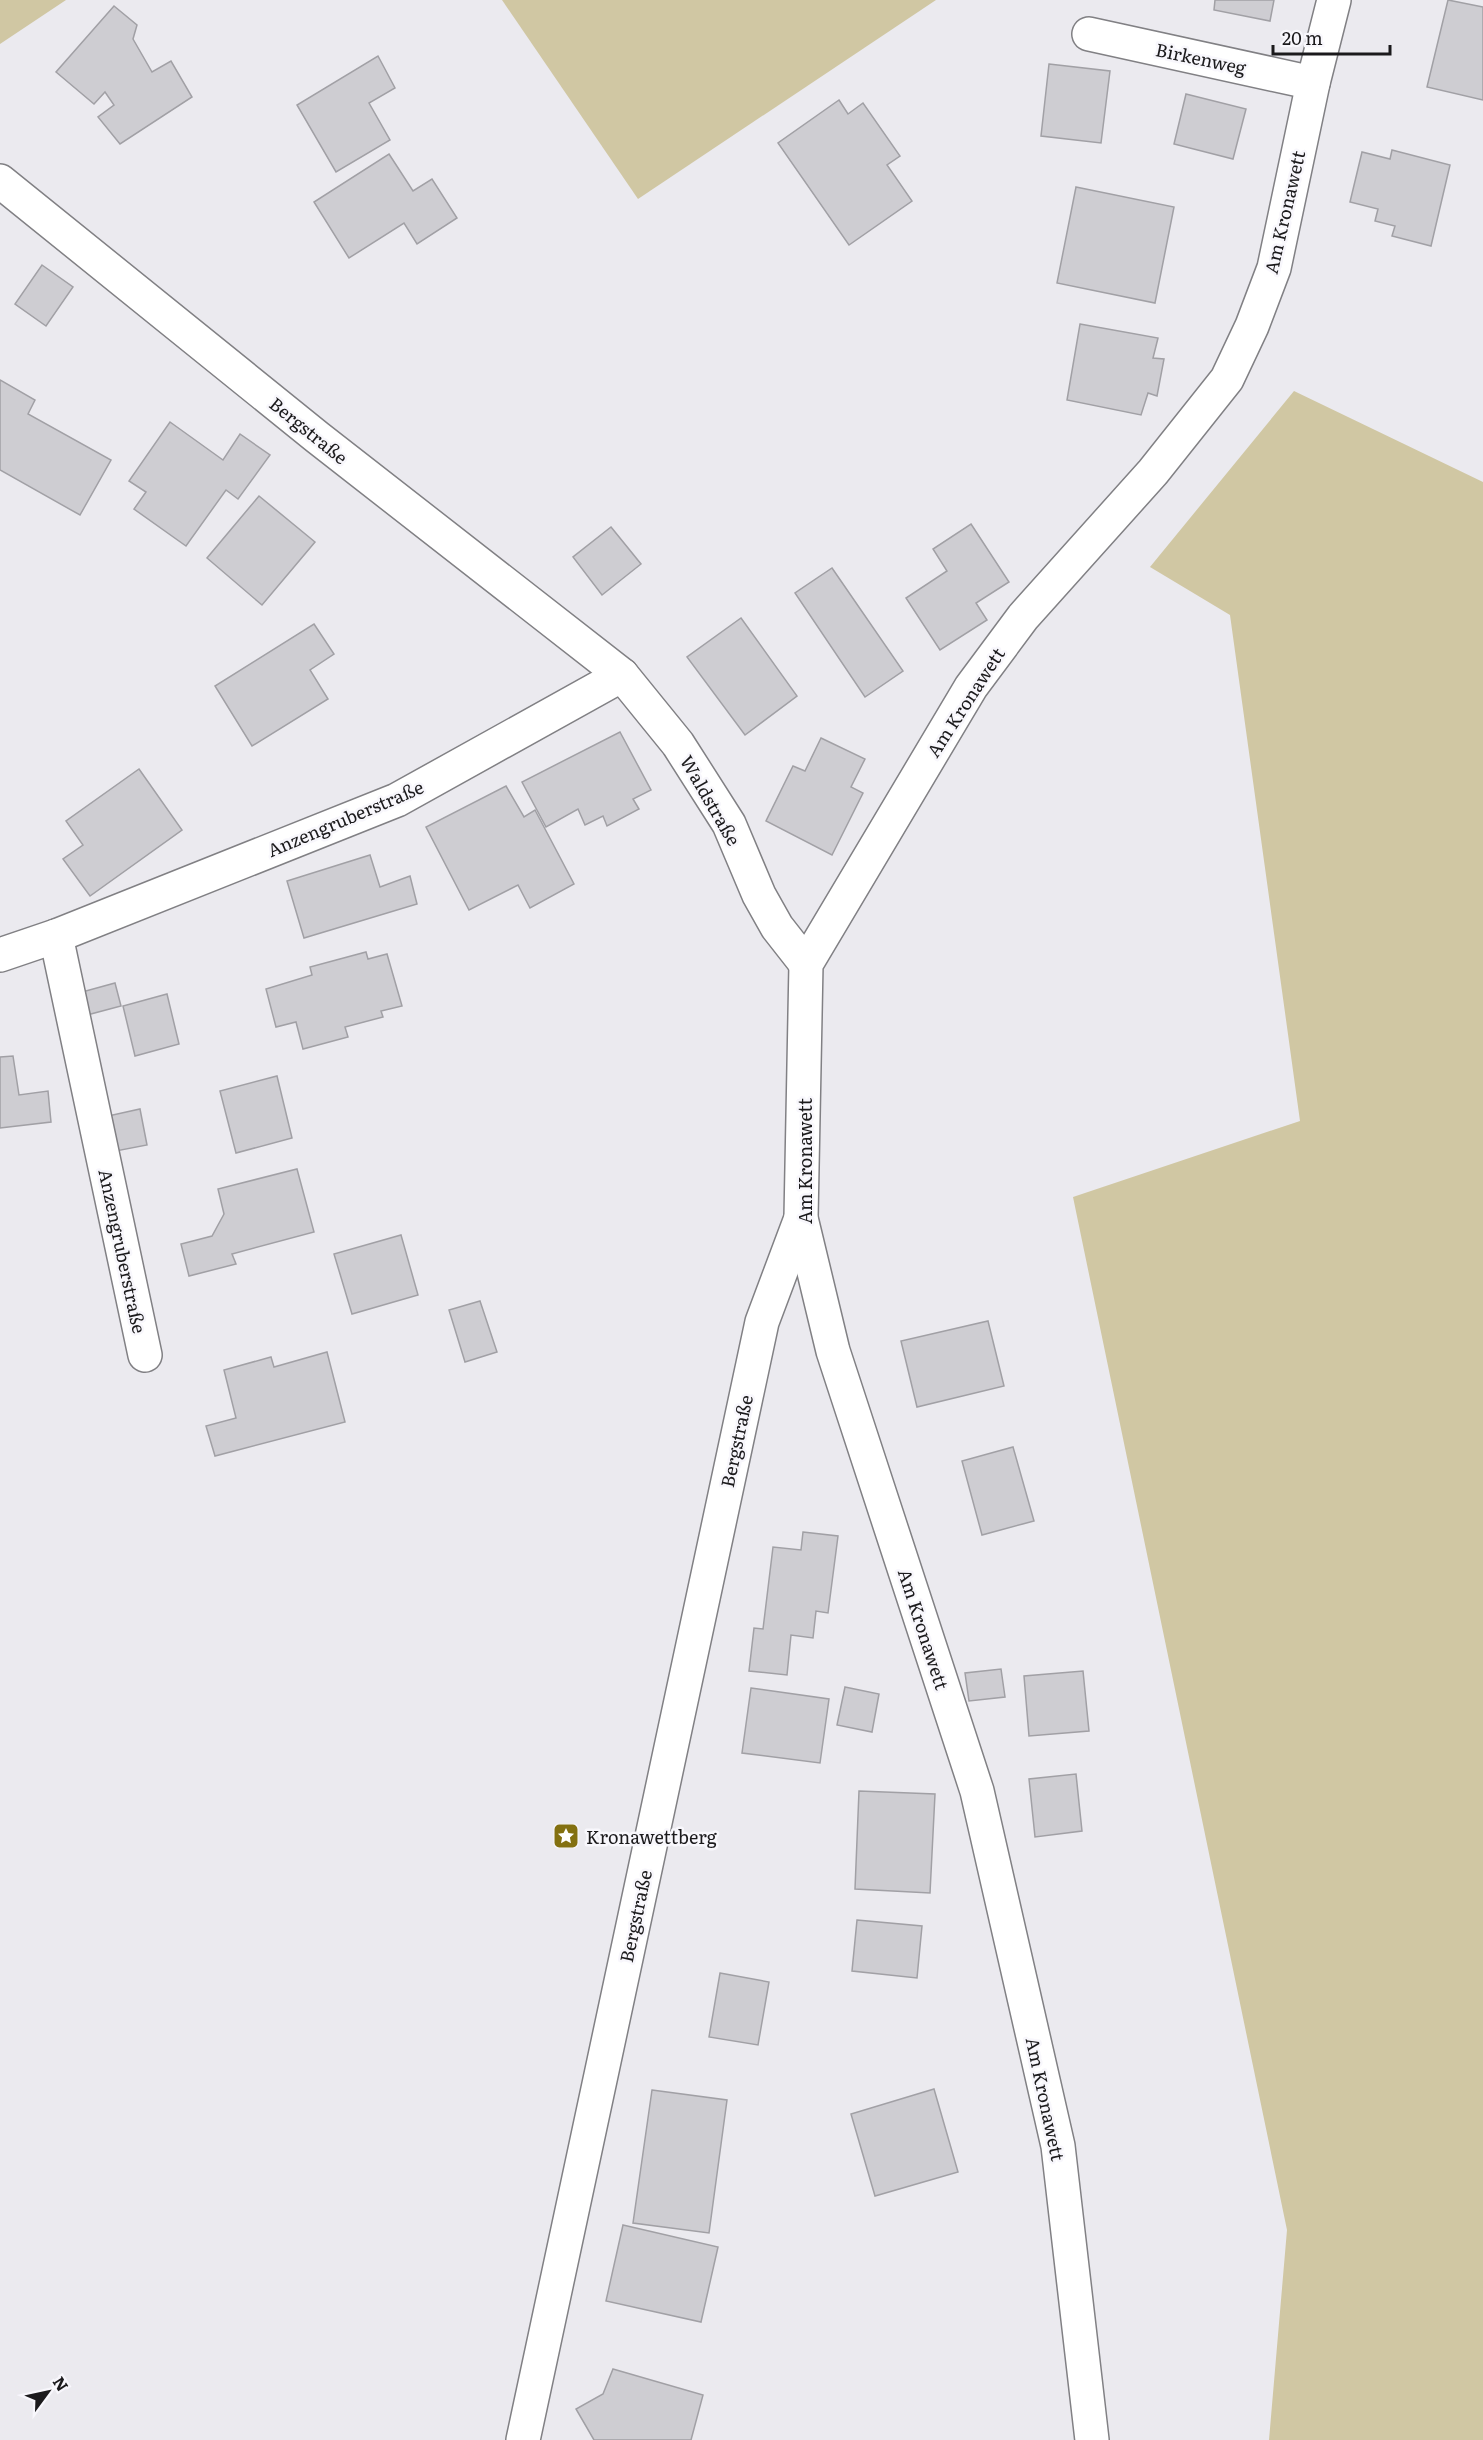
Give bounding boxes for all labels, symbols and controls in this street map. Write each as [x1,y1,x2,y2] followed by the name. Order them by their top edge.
[1273,18,1390,56] scale bar
[1282,24,1323,51] text: 20 m
[1153,35,1250,81] street label: Birkenweg
[1257,147,1311,276] street label: Am Kronawett
[264,390,354,470] street label: Bergstraße
[919,641,1011,762] street label: Am Kronawett
[674,750,748,850] street label: Waldstraße
[263,773,427,863] street label: Anzengruberstraße
[791,1097,818,1224] street label: Am Kronawett
[92,1166,154,1336] street label: Anzengruberstraße
[713,1392,759,1490] street label: Bergstraße
[892,1565,957,1694] street label: Am Kronawett
[551,1821,581,1851] place icon: Kronawettberg
[586,1823,718,1850] place label: Kronawettberg
[612,1867,658,1965] street label: Bergstraße
[1020,2035,1072,2164] street label: Am Kronawett
[18,2362,78,2422] north arrow
[48,2371,75,2395] text: N

